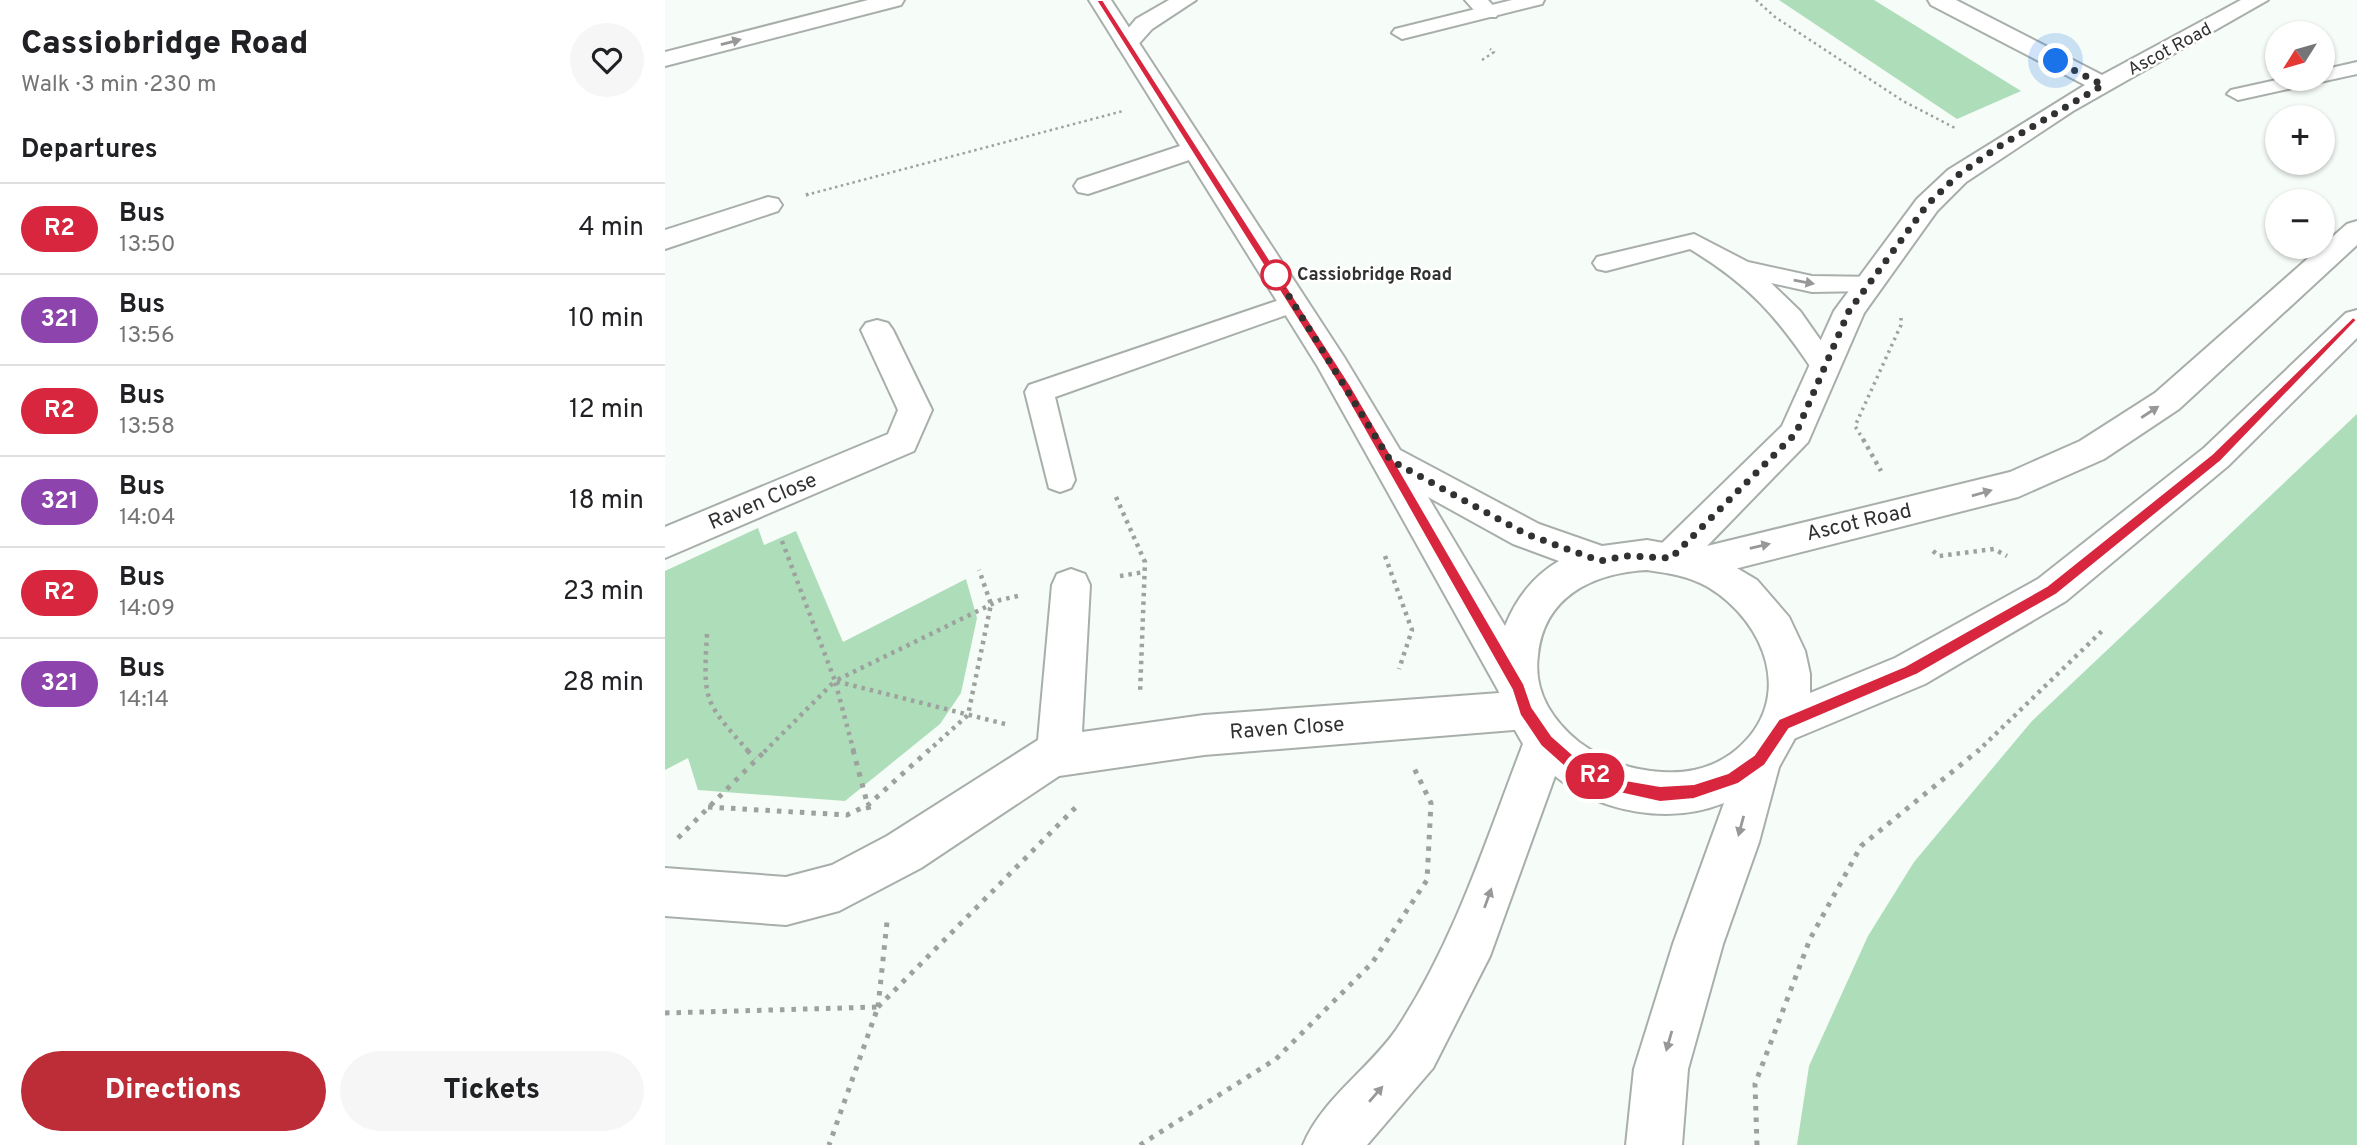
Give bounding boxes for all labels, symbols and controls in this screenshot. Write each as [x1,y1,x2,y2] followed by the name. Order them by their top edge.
[2124,18,2216,82] street label: Ascot Road
[2265,21,2335,91] north arrow
[2265,21,2335,259] map controls
[570,23,644,97] button: heart
[21,24,308,66] text: Cassiobridge Road
[720,36,742,47] one-way arrow
[2038,43,2073,78] your location
[21,71,217,100] text: Walk · 3 min · 230 m
[2265,105,2335,175] button: +
[21,134,158,167] text: Departures
[2265,189,2335,259] button: −
[119,198,165,231] text: Bus
[578,212,644,245] text: 4 min
[44,214,75,244] text: R2
[119,231,176,260] text: 13:50
[1261,260,1291,290] marker: Cassiobridge Road
[1297,264,1452,287] place label: Cassiobridge Road
[1793,276,1815,287] one-way arrow
[119,289,165,322] text: Bus
[568,303,644,336] text: 10 min
[40,305,79,335] text: 321
[119,322,175,351] text: 13:56
[119,380,165,413] text: Bus
[569,394,644,427] text: 12 min
[44,396,75,426] text: R2
[2140,406,2159,419] one-way arrow
[119,413,175,442] text: 13:58
[705,467,821,537] street label: Raven Close
[119,471,165,504] text: Bus
[569,485,644,518] text: 18 min
[40,487,79,517] text: 321
[1971,488,1992,498] one-way arrow
[1804,498,1914,548] street label: Ascot Road
[119,504,176,533] text: 14:04
[1749,540,1771,551] one-way arrow
[119,562,165,595] text: Bus
[563,576,644,609] text: 23 min
[44,578,75,608] text: R2
[119,595,175,624] text: 14:09
[119,653,165,686] text: Bus
[563,667,644,700] text: 28 min
[40,669,79,699] text: 321
[119,686,169,715] text: 14:14
[1229,712,1345,746] street label: Raven Close
[1563,753,1627,799] line badge: R2
[1579,761,1611,791] text: R2
[1735,815,1746,837] one-way arrow
[1483,887,1494,908] one-way arrow
[1664,1031,1674,1052] one-way arrow
[21,1051,326,1131] button: Directions
[340,1051,644,1131] button: Tickets
[1368,1085,1383,1102] one-way arrow

